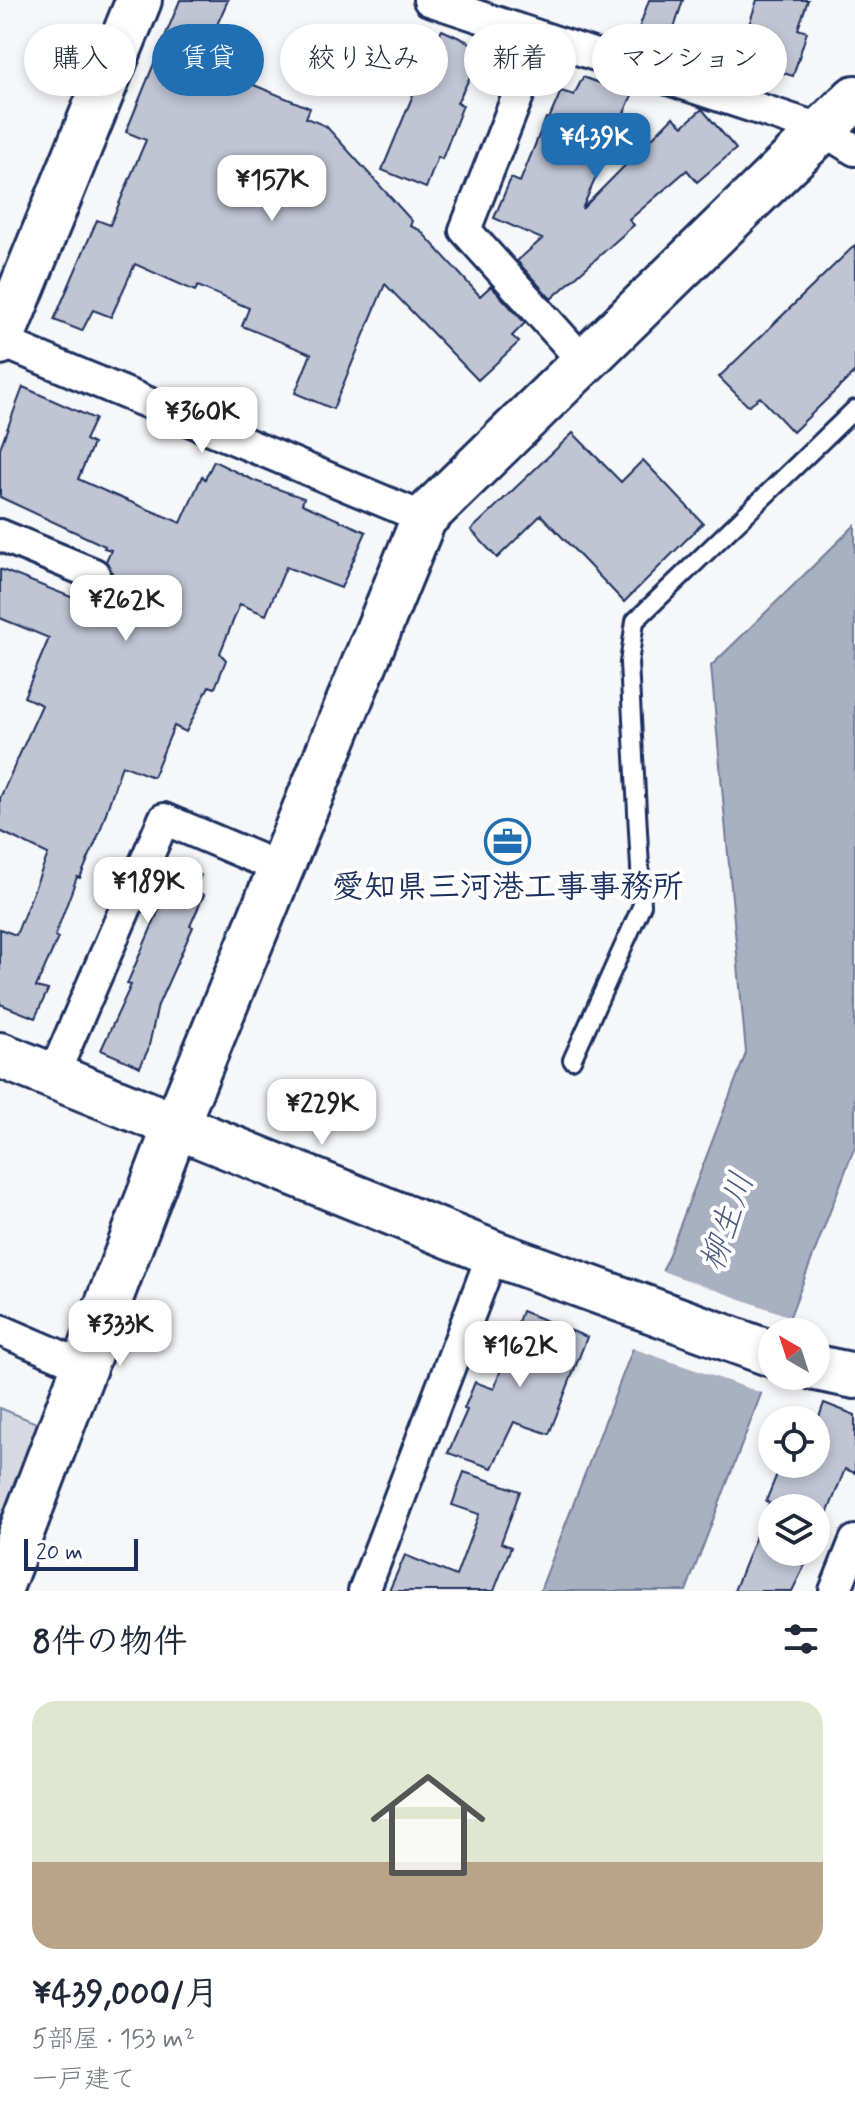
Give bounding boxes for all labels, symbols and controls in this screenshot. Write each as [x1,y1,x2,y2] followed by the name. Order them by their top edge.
[24,24,136,96] chip: 購入
[152,24,264,96] chip: 賃貸
[280,24,448,96] chip: 絞り込み
[464,24,576,96] chip: 新着
[592,24,787,96] chip: マンション
[540,113,652,181] pin: ¥439K
[559,122,633,156] text: ¥439K
[216,155,328,223] pin: ¥157K
[235,164,309,198] text: ¥157K
[146,387,258,455] pin: ¥360K
[164,396,240,430] text: ¥360K
[70,575,182,643] pin: ¥262K
[88,584,164,618] text: ¥262K
[484,817,532,865] office icon: 愛知県三河港工事事務所
[92,857,204,925] pin: ¥189K
[112,866,184,900] text: ¥189K
[332,867,684,909] place label: 愛知県三河港工事事務所
[266,1079,378,1147] pin: ¥229K
[285,1088,359,1122] text: ¥229K
[690,1166,766,1278] water label: 柳生川
[64,1300,176,1368] pin: ¥333K
[87,1309,153,1343] text: ¥333K
[758,1318,830,1390] north arrow
[758,1318,830,1566] map controls
[464,1321,576,1389] pin: ¥162K
[483,1330,557,1364] text: ¥162K
[758,1406,830,1478] button: locate
[758,1494,830,1566] button: layers
[24,1535,138,1571] scale bar
[36,1539,83,1567] text: 20 m
[779,1617,823,1661] icon: filters
[32,1620,187,1665] text: 8件の物件
[356,1753,500,1897] icon: home
[32,1972,219,2017] text: ¥439,000/月
[32,2023,195,2057] text: 5部屋 · 153 m²
[32,2063,136,2097] text: 一戸建て

